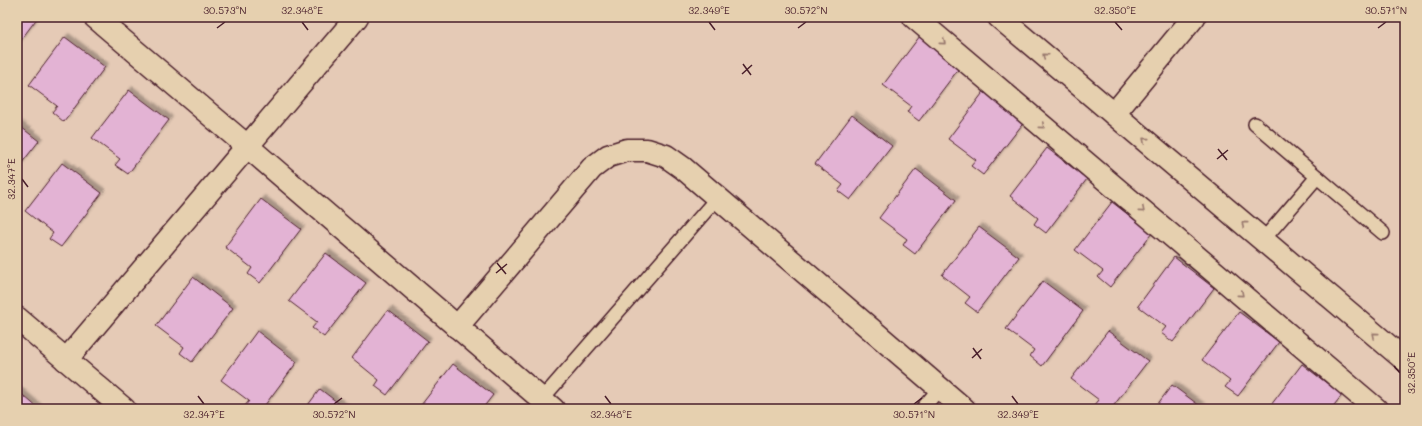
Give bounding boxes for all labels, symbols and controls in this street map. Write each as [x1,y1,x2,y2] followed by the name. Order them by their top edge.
[203,3,247,17] text: 30.573°N
[281,3,323,17] text: 32.348°E
[688,3,730,17] text: 32.349°E
[784,3,828,17] text: 30.572°N
[1094,3,1136,17] text: 32.350°E
[1365,3,1407,17] text: 30.571°N
[939,38,946,45] one-way arrow
[1043,54,1050,61] one-way arrow
[1038,122,1045,129] one-way arrow
[1142,138,1149,145] one-way arrow
[4,158,18,200] text: 32.347°E
[1137,206,1144,213] one-way arrow
[1241,221,1249,228] one-way arrow
[1236,290,1243,297] one-way arrow
[1373,333,1380,340] one-way arrow
[1404,352,1418,394] text: 32.350°E
[183,407,225,421] text: 32.347°E
[312,407,356,421] text: 30.572°N
[590,407,632,421] text: 32.348°E
[893,407,935,421] text: 30.571°N
[997,407,1039,421] text: 32.349°E

